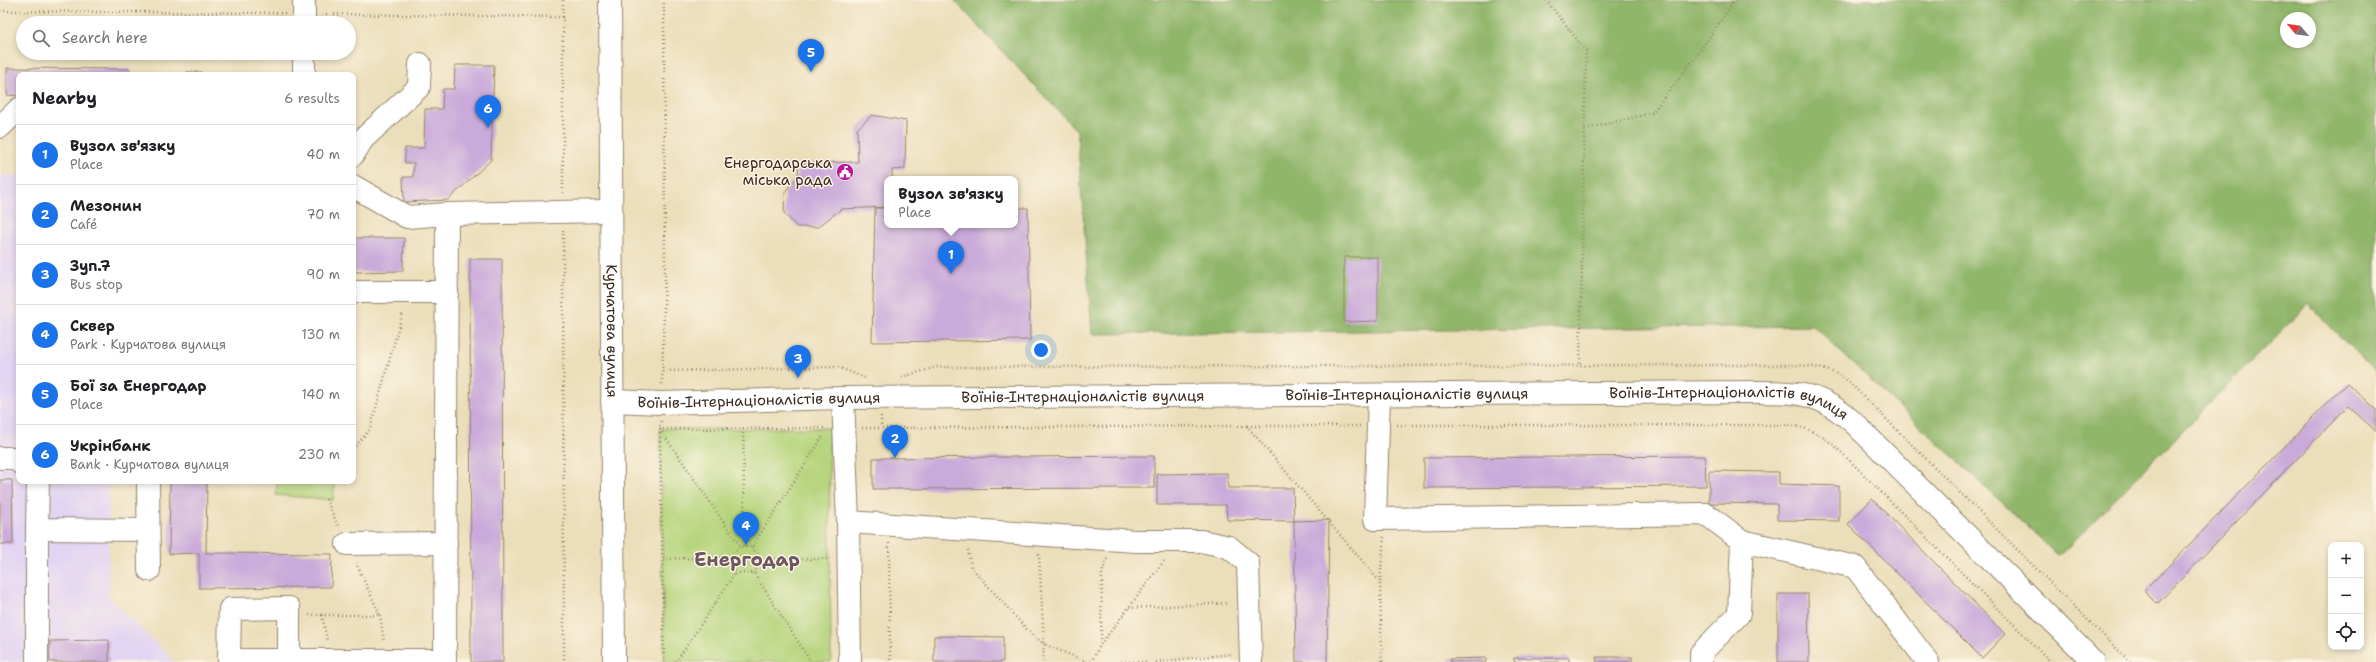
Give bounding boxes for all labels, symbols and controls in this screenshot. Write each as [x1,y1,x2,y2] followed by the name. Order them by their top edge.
[2280,12,2316,48] north arrow
[16,16,356,60] search box
[30,27,52,49] icon: search
[62,28,148,48] text: Search here
[798,39,824,72] pin: 5
[32,87,97,109] text: Nearby
[284,90,340,107] text: 6 results
[475,95,501,128] pin: 6
[70,136,175,156] text: Вузол зв'язку
[42,146,48,163] text: 1
[306,146,340,163] text: 40 m
[724,153,833,190] place label: Енергодарська міська рада
[70,156,103,173] text: Place
[835,162,855,182] public building icon: Енергодарська міська рада
[884,176,1018,228] popup
[898,184,1004,204] text: Вузол зв'язку
[70,196,142,216] text: Мезонин
[898,204,931,221] text: Place
[40,206,50,223] text: 2
[306,206,340,223] text: 70 m
[70,216,97,233] text: Café
[938,241,964,274] pin: 1
[70,256,111,276] text: Зуп.7
[602,264,622,398] street label: Курчатова вулиця
[40,266,50,283] text: 3
[306,266,340,283] text: 90 m
[70,276,122,293] text: Bus stop
[70,316,115,336] text: Сквер
[40,326,50,343] text: 4
[302,326,340,343] text: 130 m
[70,336,226,353] text: Park · Курчатова вулиця
[1031,340,1051,360] your location
[785,345,811,378] pin: 3
[70,376,206,396] text: Бої за Енергодар
[1609,382,1853,425] street label: Воїнів-Інтернаціоналістів вулиця
[1285,383,1529,405] street label: Воїнів-Інтернаціоналістів вулиця
[41,386,49,403] text: 5
[301,386,340,403] text: 140 m
[961,386,1205,407] street label: Воїнів-Інтернаціоналістів вулиця
[637,388,881,413] street label: Воїнів-Інтернаціоналістів вулиця
[70,396,103,413] text: Place
[882,425,908,458] pin: 2
[70,436,151,456] text: Укрінбанк
[40,446,50,463] text: 6
[298,446,340,463] text: 230 m
[70,456,229,473] text: Bank · Курчатова вулиця
[733,512,759,545] pin: 4
[2328,542,2364,650] map controls
[2328,542,2364,578] button: +
[694,547,800,572] district label: Енергодар
[2328,578,2364,614] button: −
[2328,614,2364,650] button: locate

